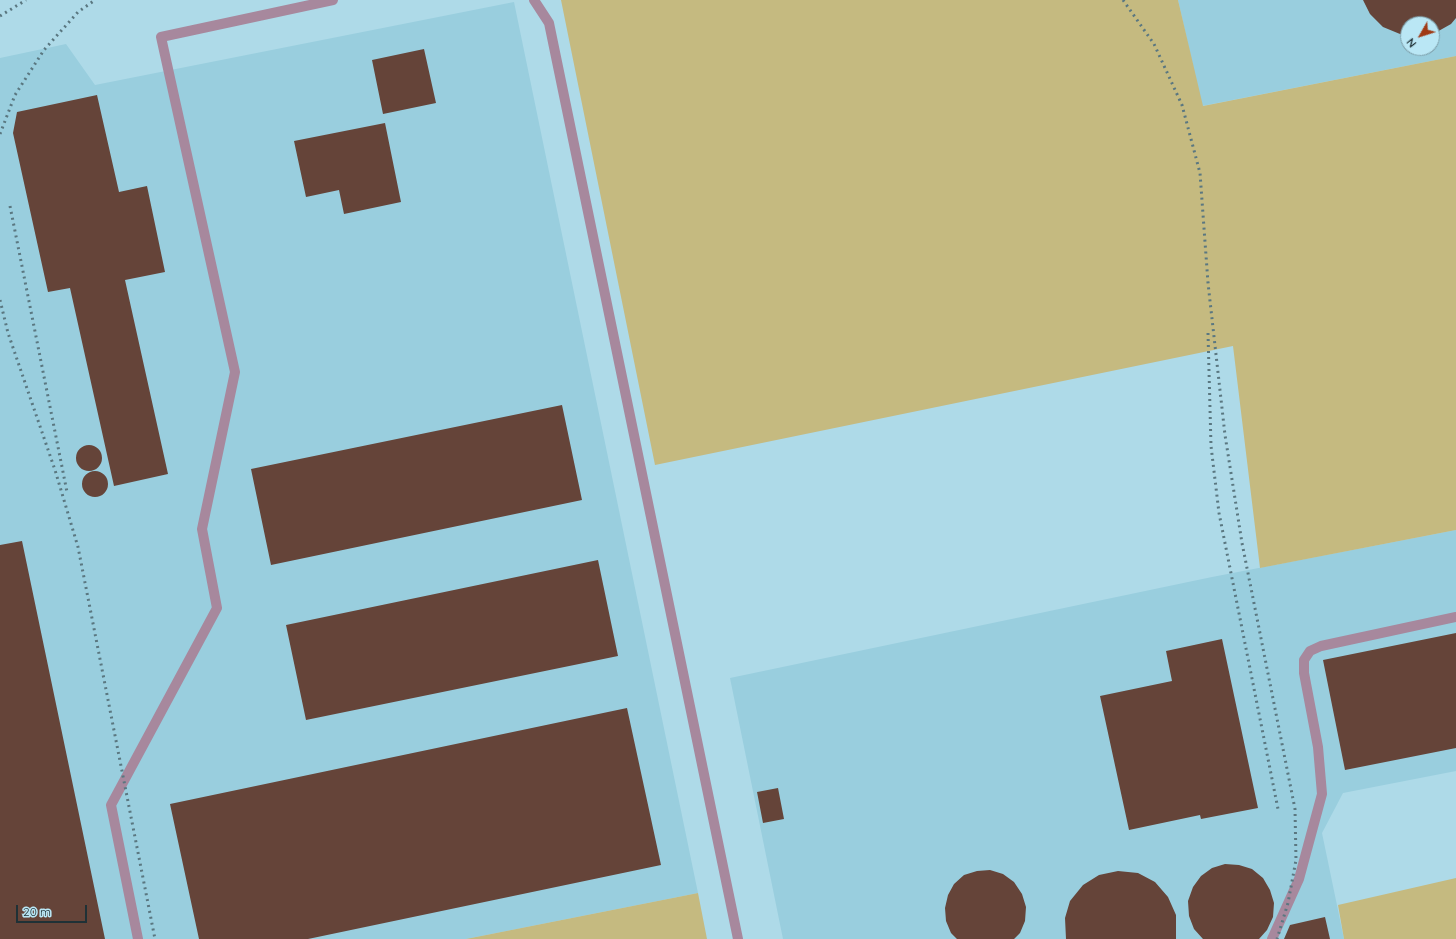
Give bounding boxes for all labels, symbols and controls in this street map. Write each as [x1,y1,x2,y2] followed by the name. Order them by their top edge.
[1400,16,1440,56] north arrow
[1403,35,1419,50] text: N
[18,897,89,923] scale bar
[23,904,51,919] text: 20 m

